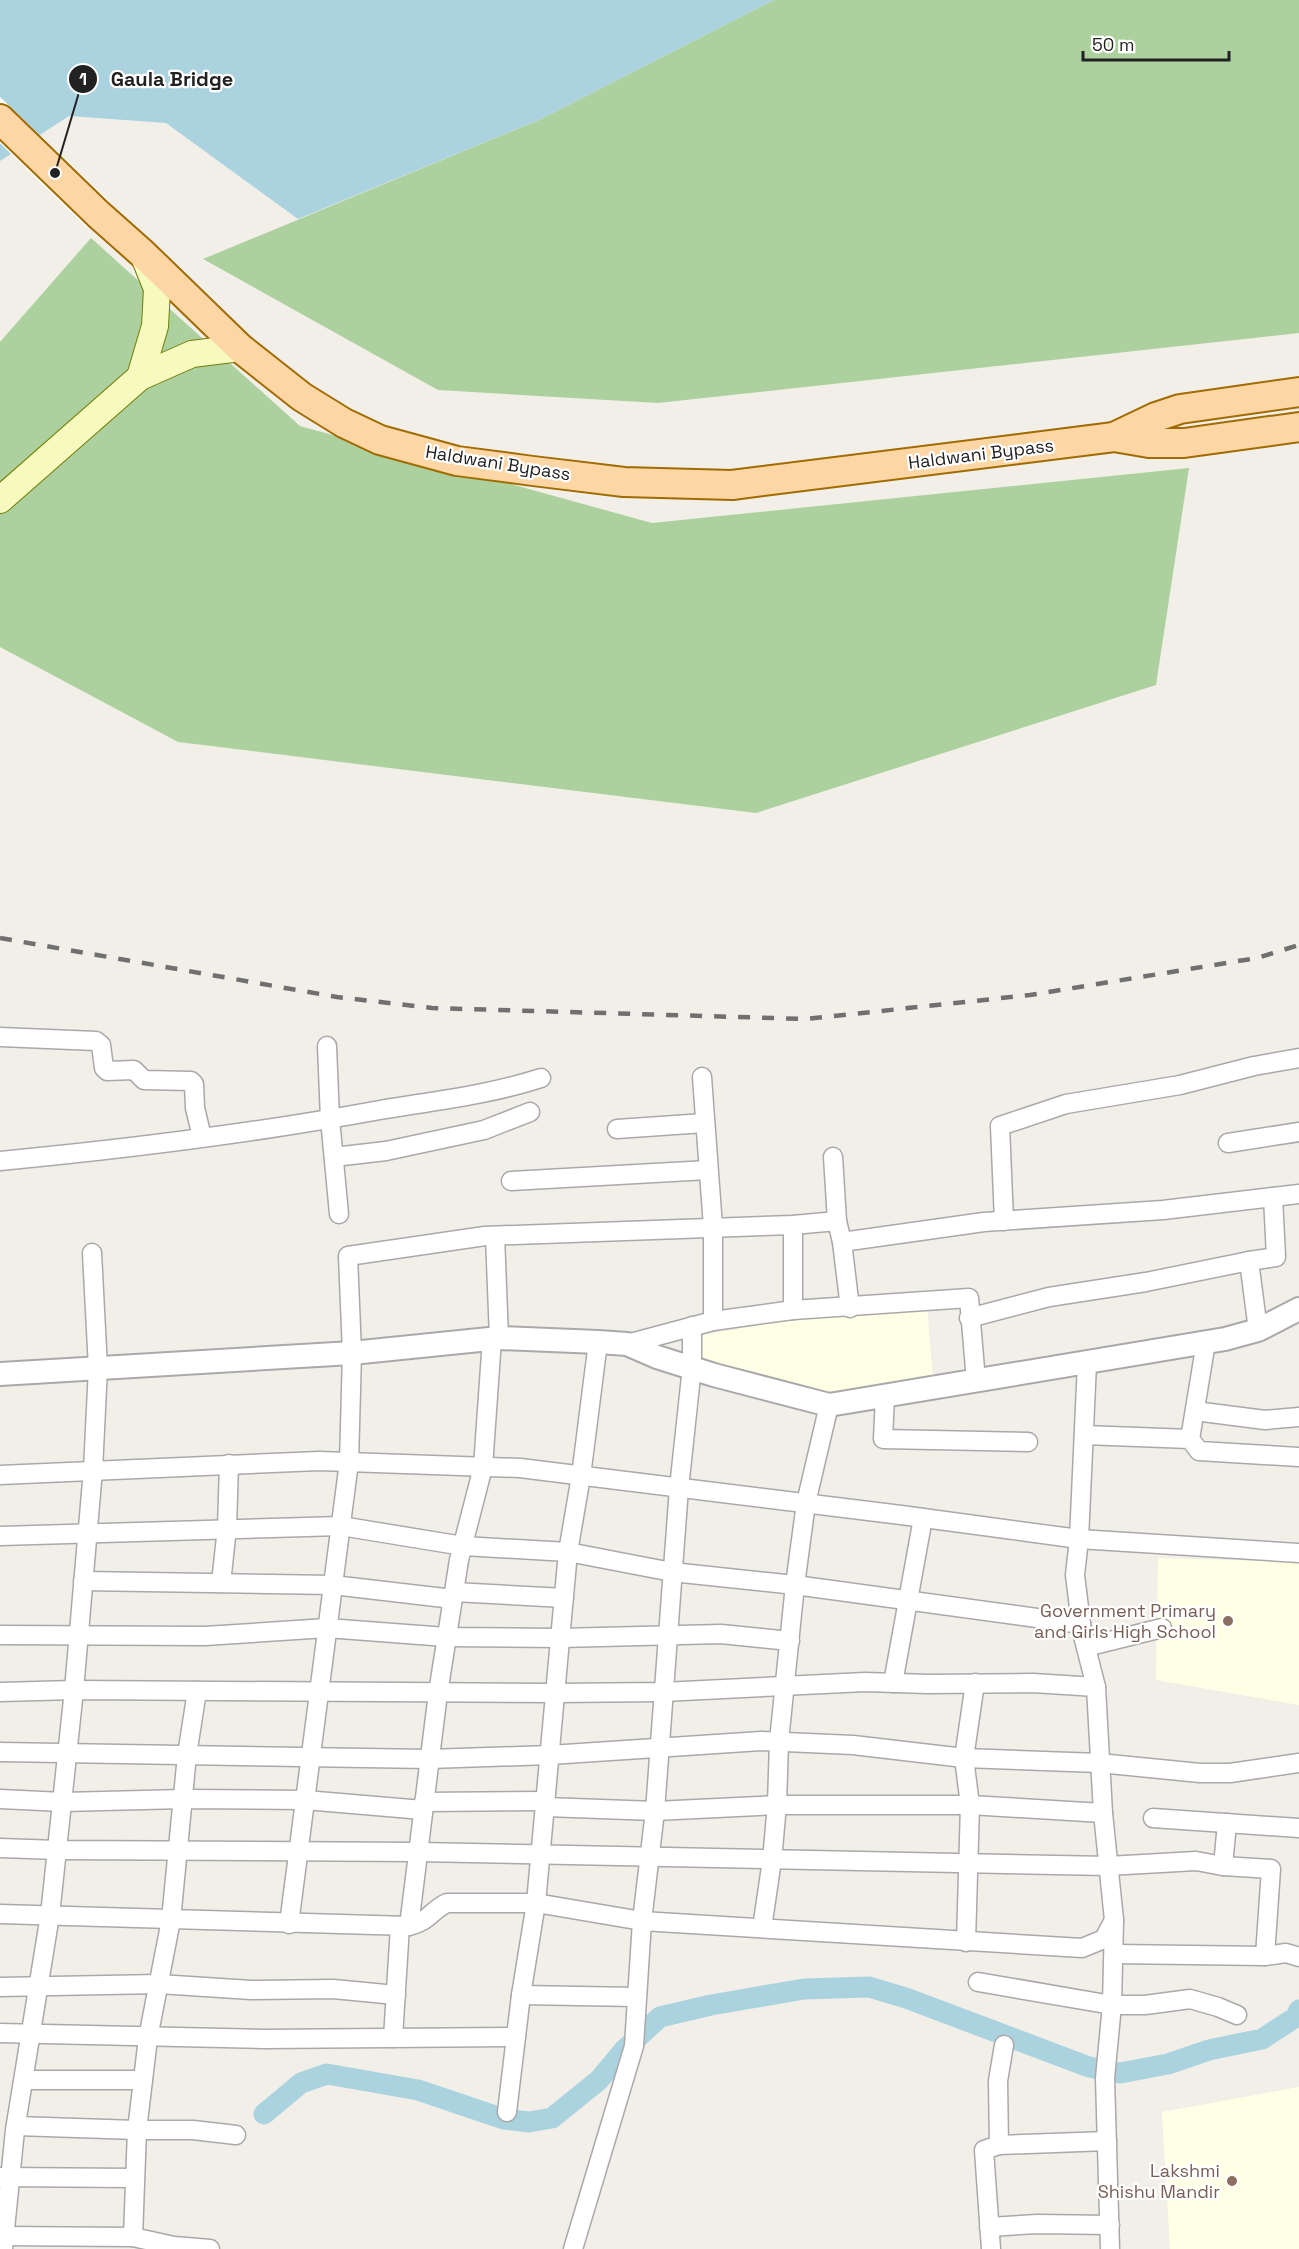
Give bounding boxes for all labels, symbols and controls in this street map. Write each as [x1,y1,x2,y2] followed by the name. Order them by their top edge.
[1083,24,1228,62] scale bar
[1092,33,1134,56] text: 50 m
[68,60,245,98] callout: Gaula Bridge
[111,66,233,92] text: Gaula Bridge
[79,67,87,90] text: 1
[907,433,1055,474] street label: Haldwani Bypass
[424,440,572,485] street label: Haldwani Bypass
[1034,1599,1216,1643] place label: Government Primary and Girls High School
[1221,1614,1235,1628] marker: Government Primary and Girls High School
[1098,2159,1220,2203] place label: Lakshmi Shishu Mandir
[1225,2174,1239,2188] marker: Lakshmi Shishu Mandir

